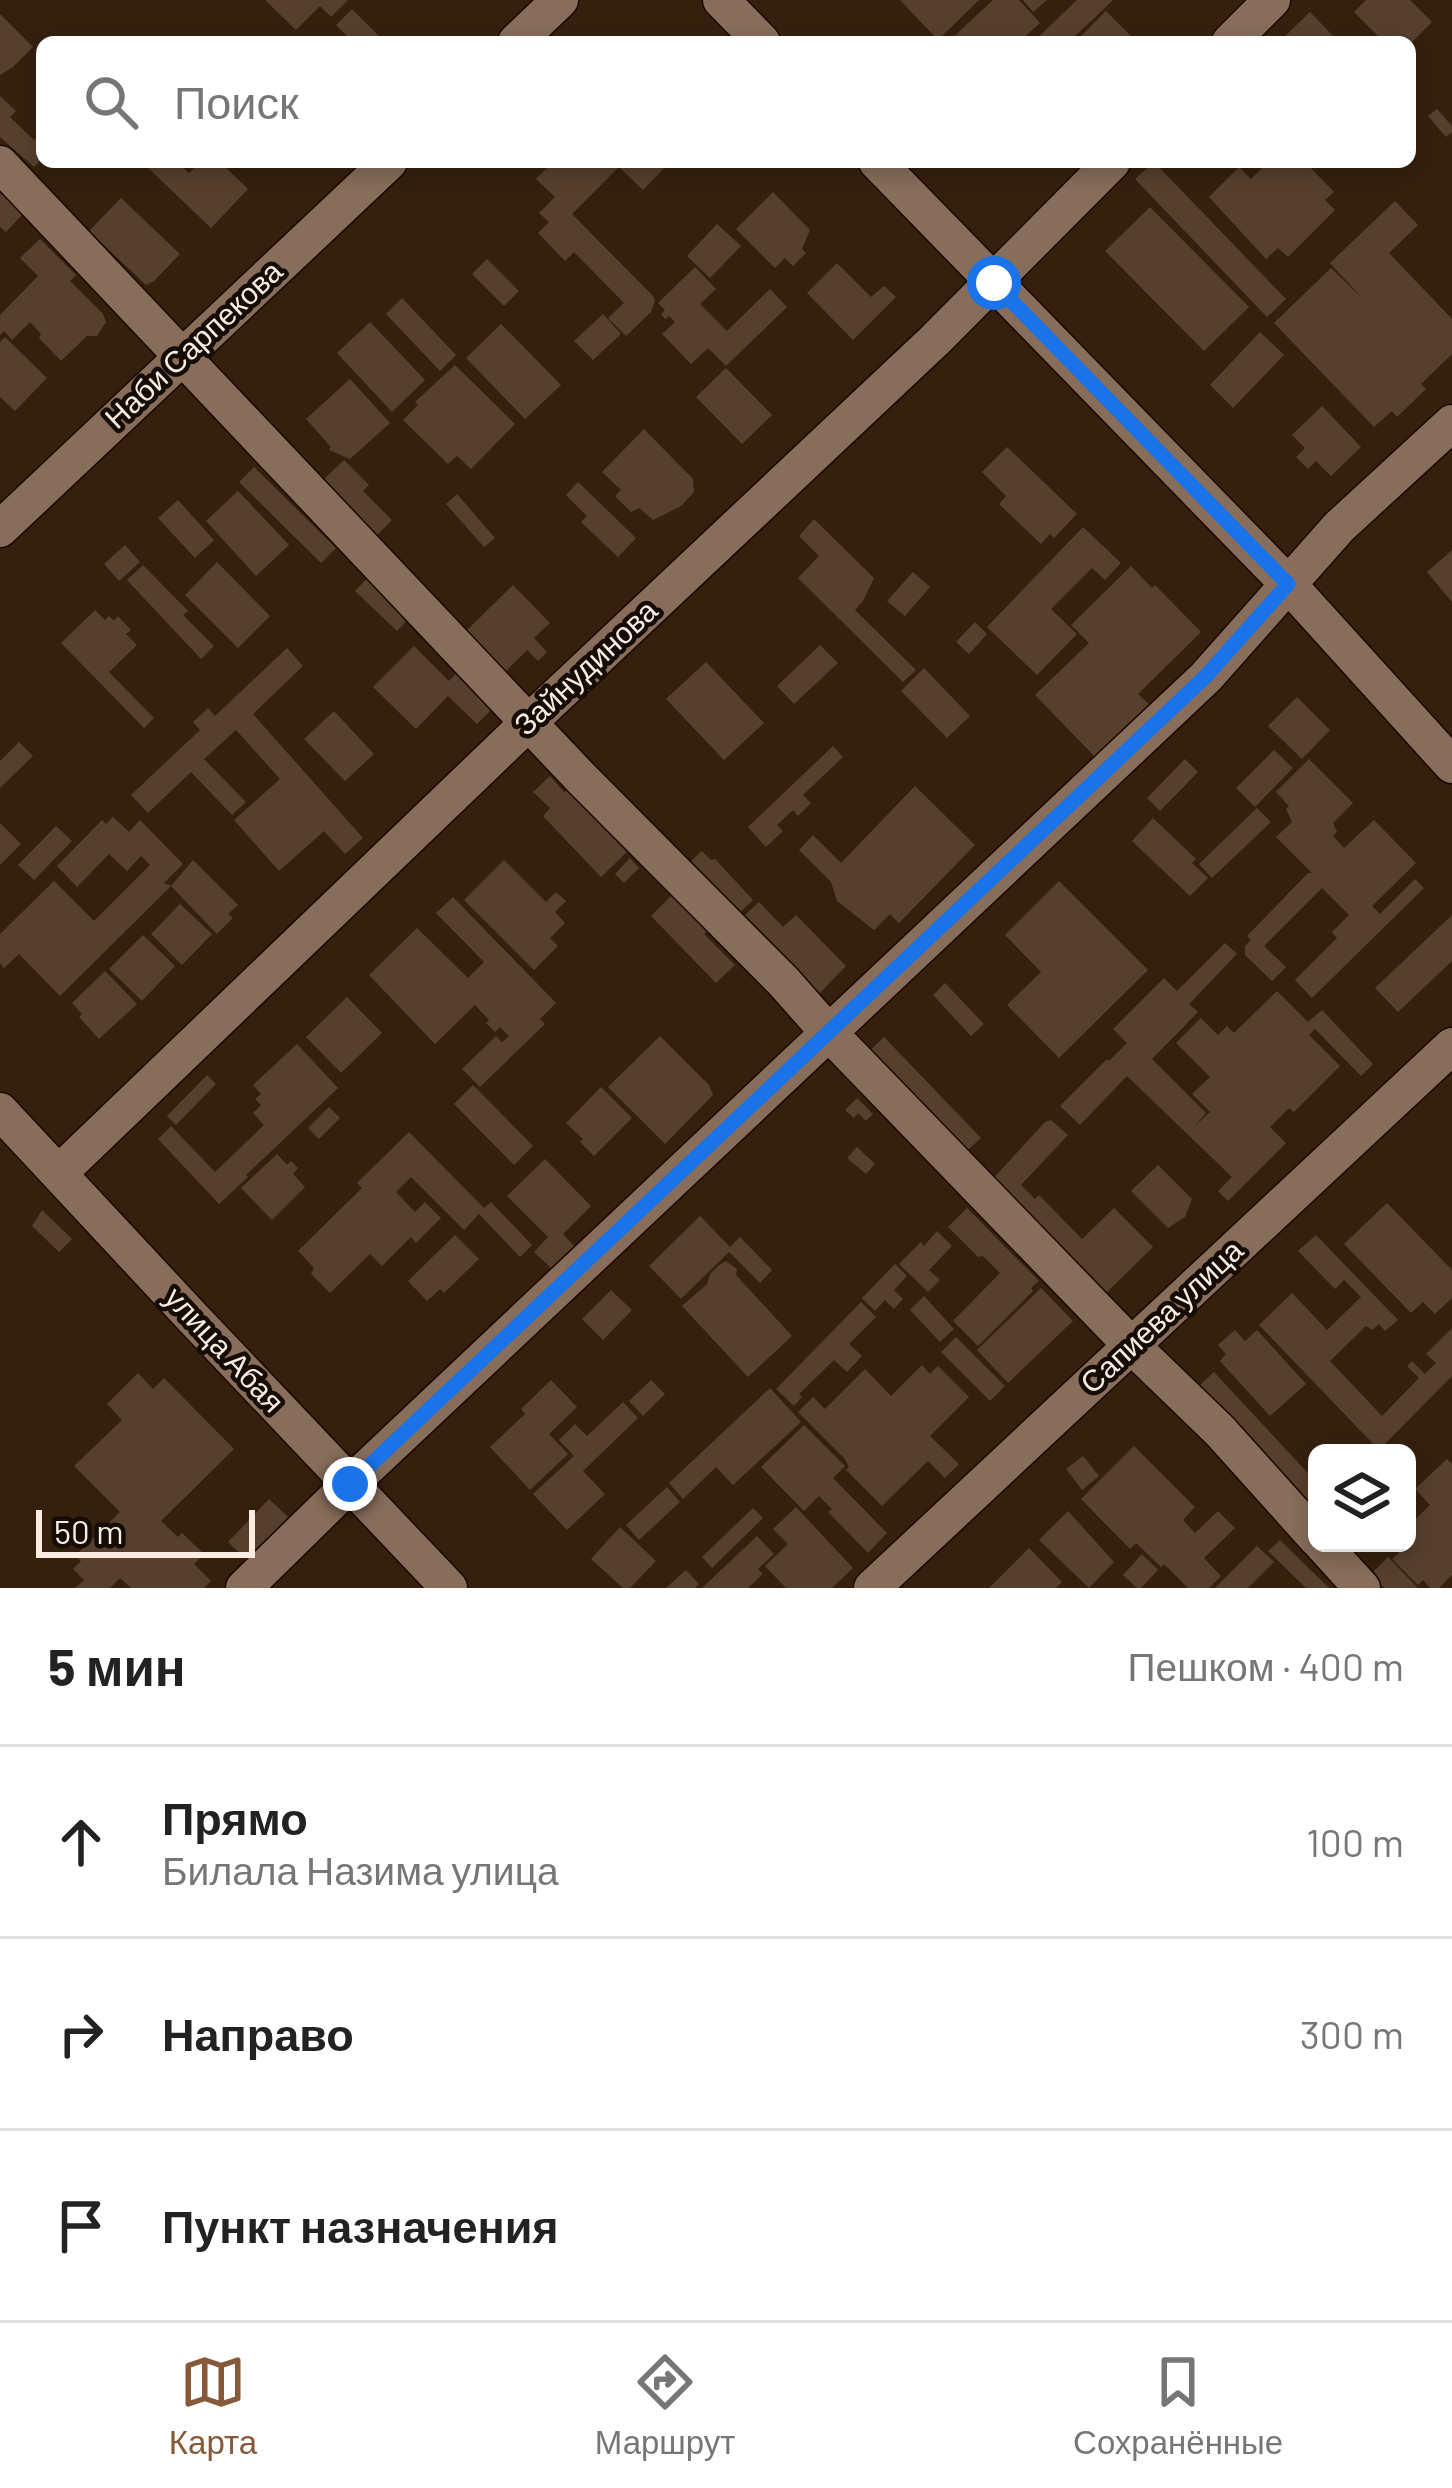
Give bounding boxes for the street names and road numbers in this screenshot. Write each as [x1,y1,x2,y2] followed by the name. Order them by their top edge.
[97,252,289,435] street label: Наби Сарпекова
[506,591,664,742] street label: Зайнудинова
[1072,1231,1250,1400] street label: Сапиева улица
[158,1279,292,1419] street label: улица Абая

